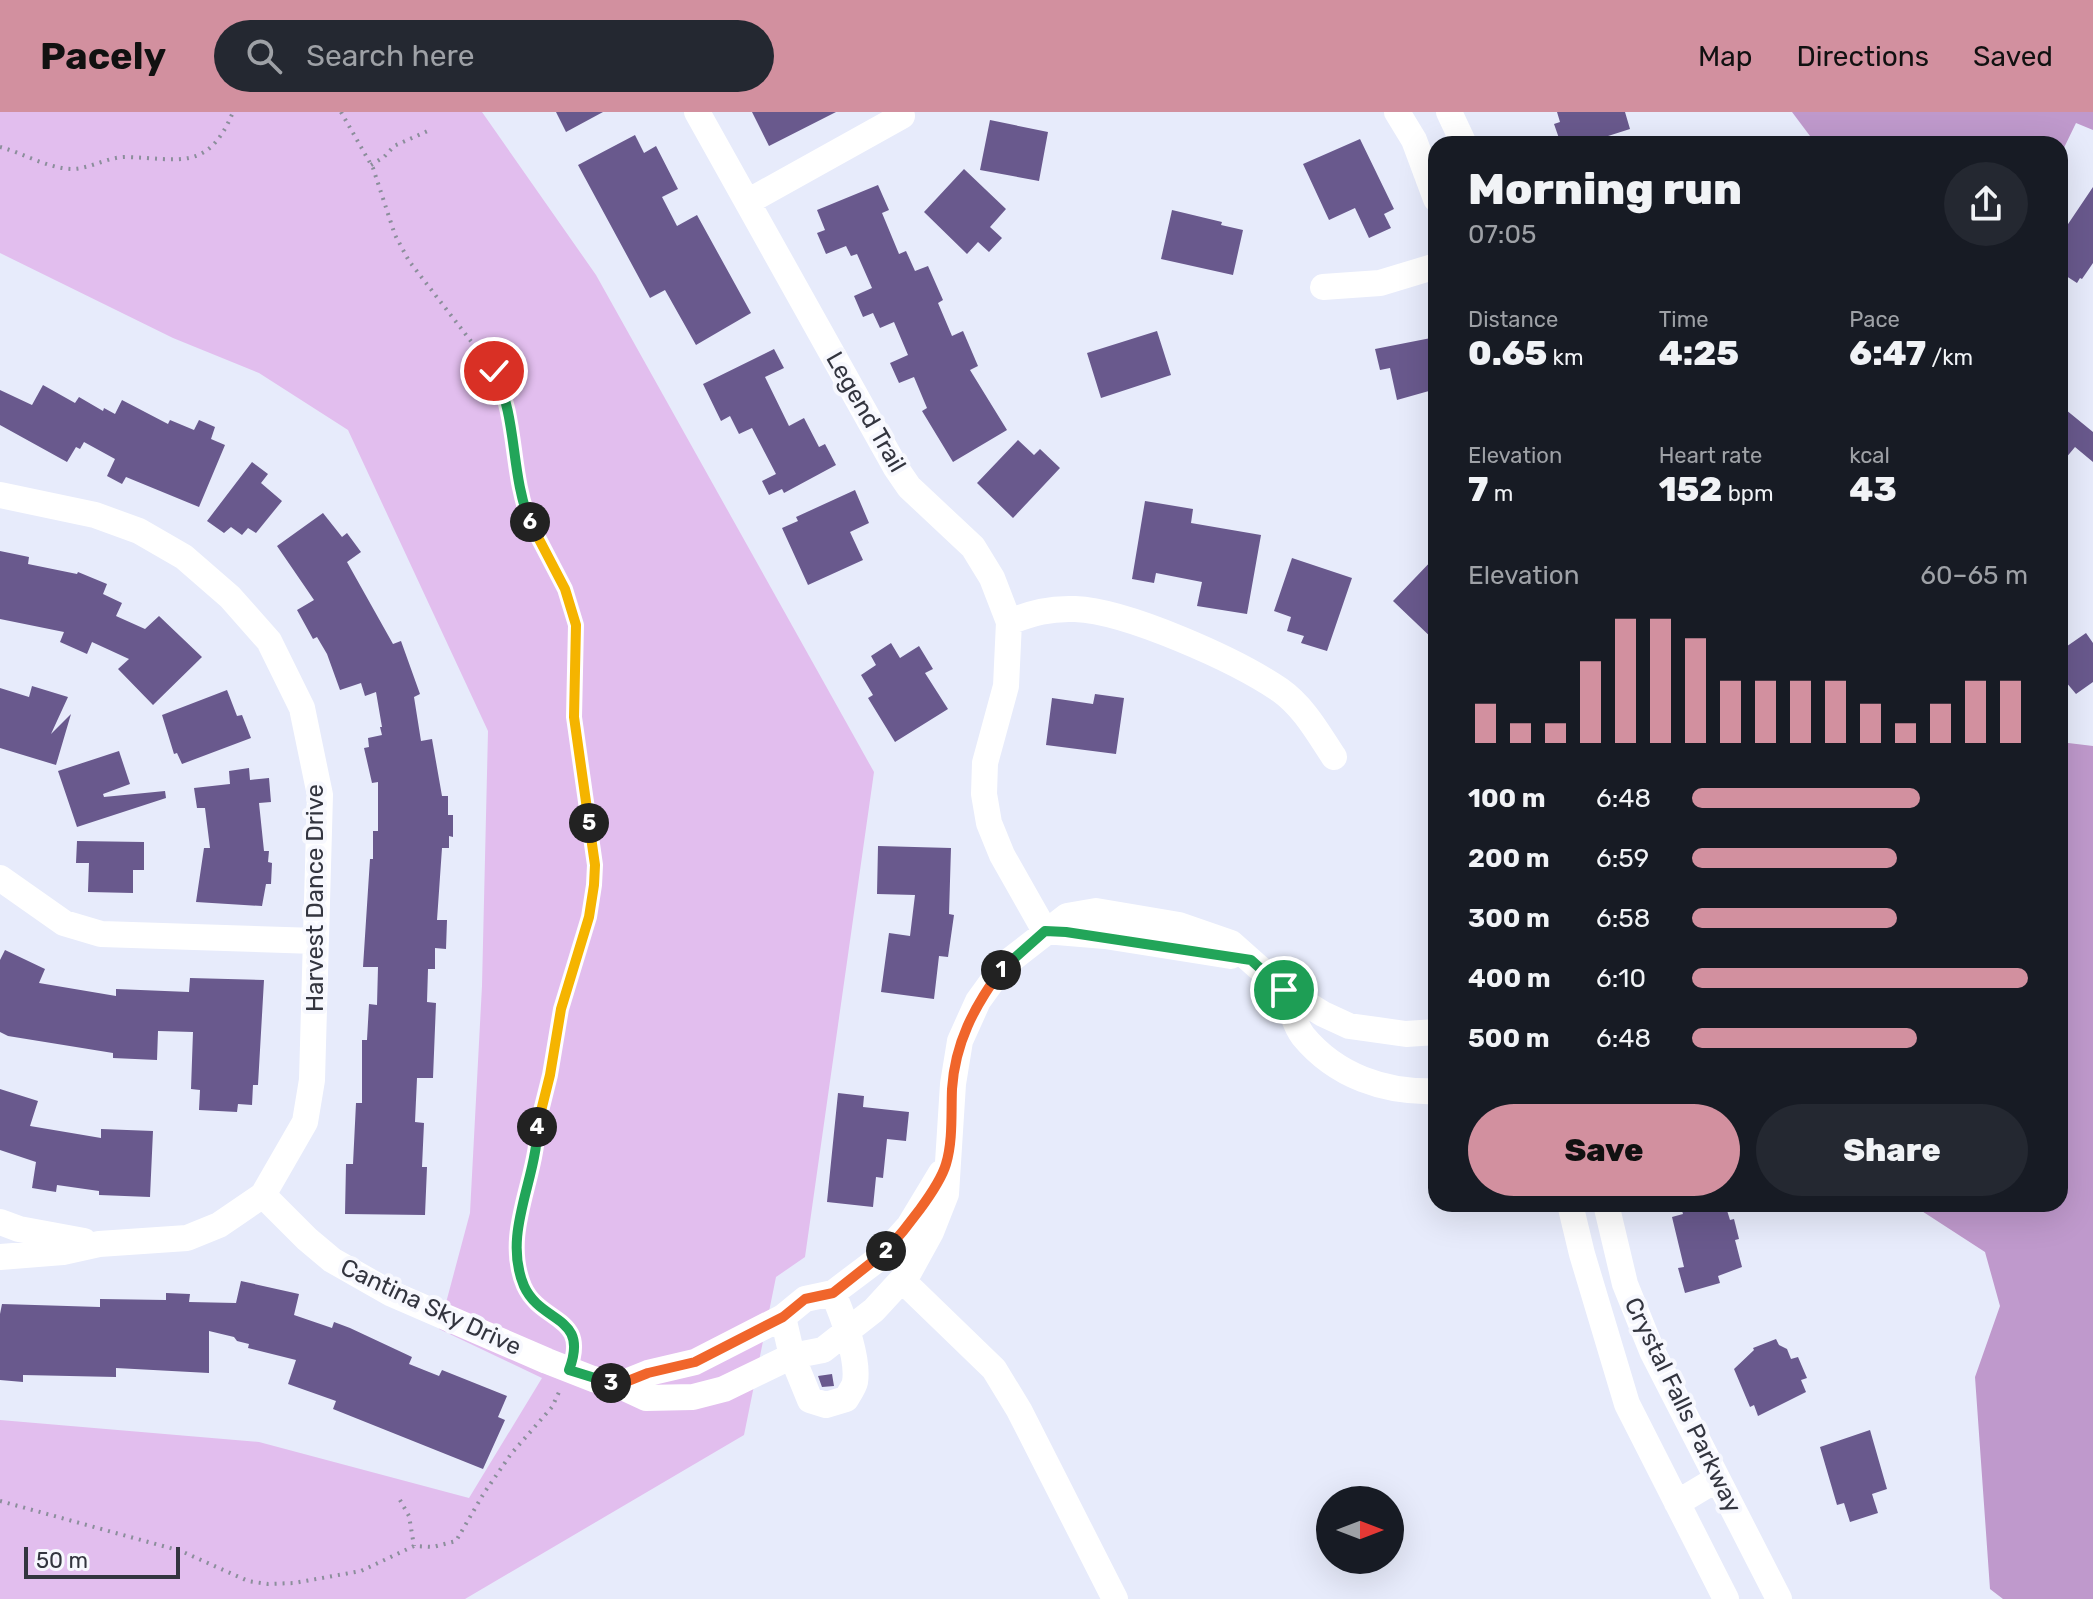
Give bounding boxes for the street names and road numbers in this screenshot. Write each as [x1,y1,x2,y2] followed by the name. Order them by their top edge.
[820,347,912,477] street label: Legend Trail
[301,784,329,1012] street label: Harvest Dance Drive
[336,1253,526,1361] street label: Cantina Sky Drive
[1619,1293,1747,1517] street label: Crystal Falls Parkway

